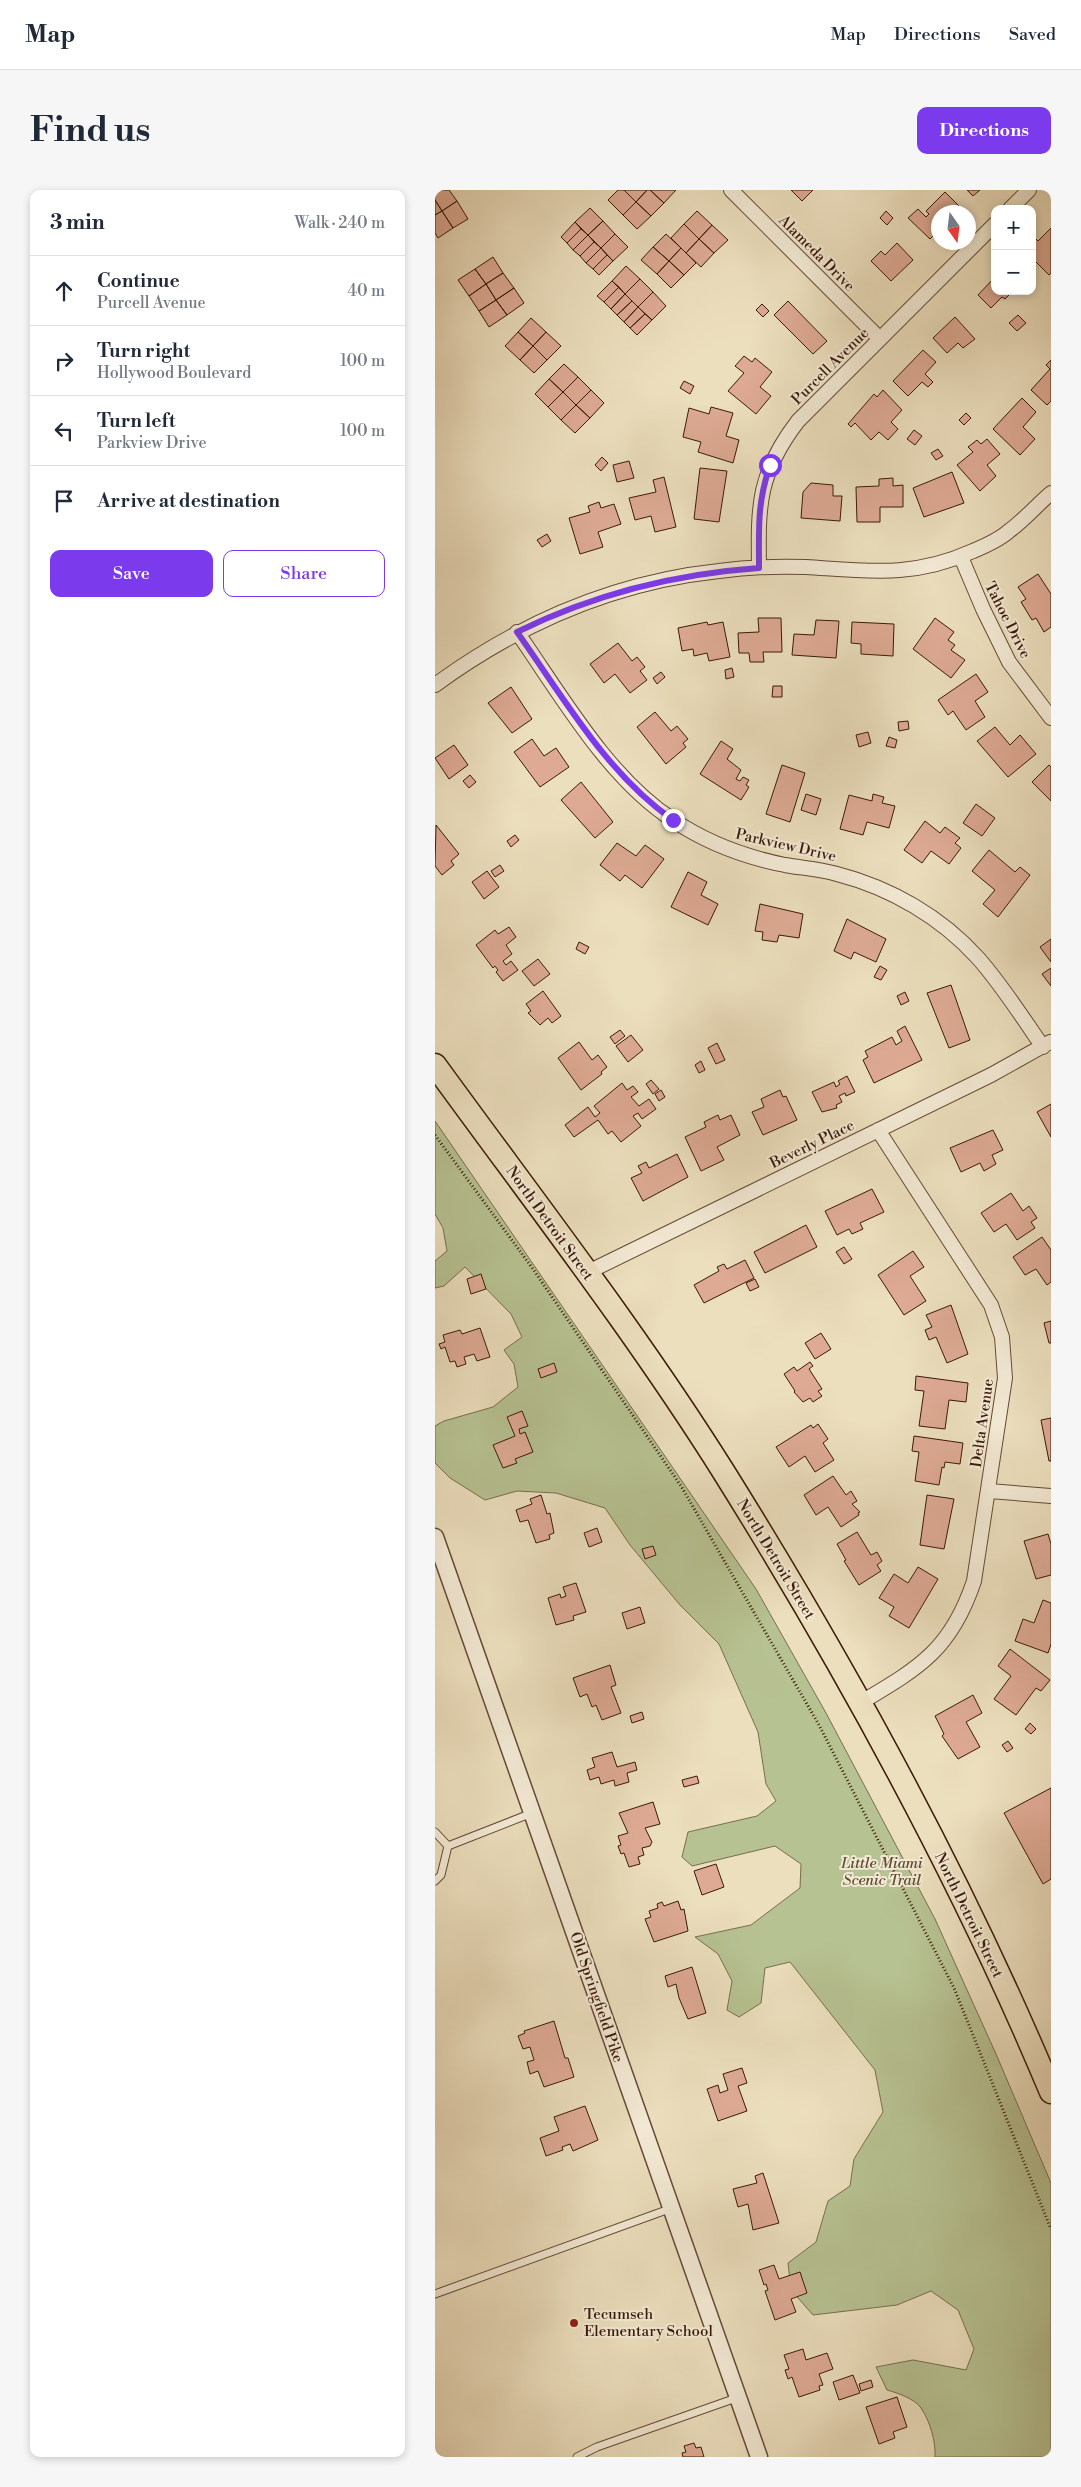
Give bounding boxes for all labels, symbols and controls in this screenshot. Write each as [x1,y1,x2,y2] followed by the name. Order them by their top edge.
[25,20,75,50] text: Map
[830,23,866,46] text: Map
[894,23,981,46] text: Directions
[1009,23,1056,46] text: Saved
[917,107,1051,154] button: Directions
[30,109,150,152] text: Find us
[931,205,976,250] north arrow
[991,205,1036,295] map controls
[991,205,1036,250] button: +
[50,210,105,236] text: 3 min
[774,210,859,296] street label: Alameda Drive
[294,213,385,233] text: Walk · 240 m
[991,250,1036,295] button: −
[97,269,180,293] text: Continue
[50,277,78,305] icon: ahead
[348,281,385,301] text: 40 m
[97,293,206,313] text: Purcell Avenue
[788,324,873,409] street label: Purcell Avenue
[97,339,190,363] text: Turn right
[50,347,78,375] icon: right
[340,351,385,371] text: 100 m
[97,363,251,383] text: Hollywood Boulevard
[97,409,176,433] text: Turn left
[50,417,78,445] icon: left
[340,421,385,441] text: 100 m
[97,433,207,453] text: Parkview Drive
[759,454,782,477] route start
[50,487,78,515] icon: arrive
[97,489,280,513] text: Arrive at destination
[50,550,213,597] button: Save
[223,550,385,597] button: Share
[980,579,1035,662] street label: Tahoe Drive
[662,809,685,832] route end
[734,825,838,866] street label: Parkview Drive
[766,1116,857,1173] street label: Beverly Place
[502,1162,598,1285] street label: North Detroit Street
[967,1378,998,1469] street label: Delta Avenue
[732,1496,819,1623] street label: North Detroit Street
[930,1849,1007,1982] street label: North Detroit Street
[840,1854,923,1890] park label: Little Miami Scenic Trail
[565,1929,628,2065] street label: Old Springfield Pike
[584,2305,713,2341] place label: Tecumseh Elementary School
[568,2317,580,2329] marker: Tecumseh Elementary School

